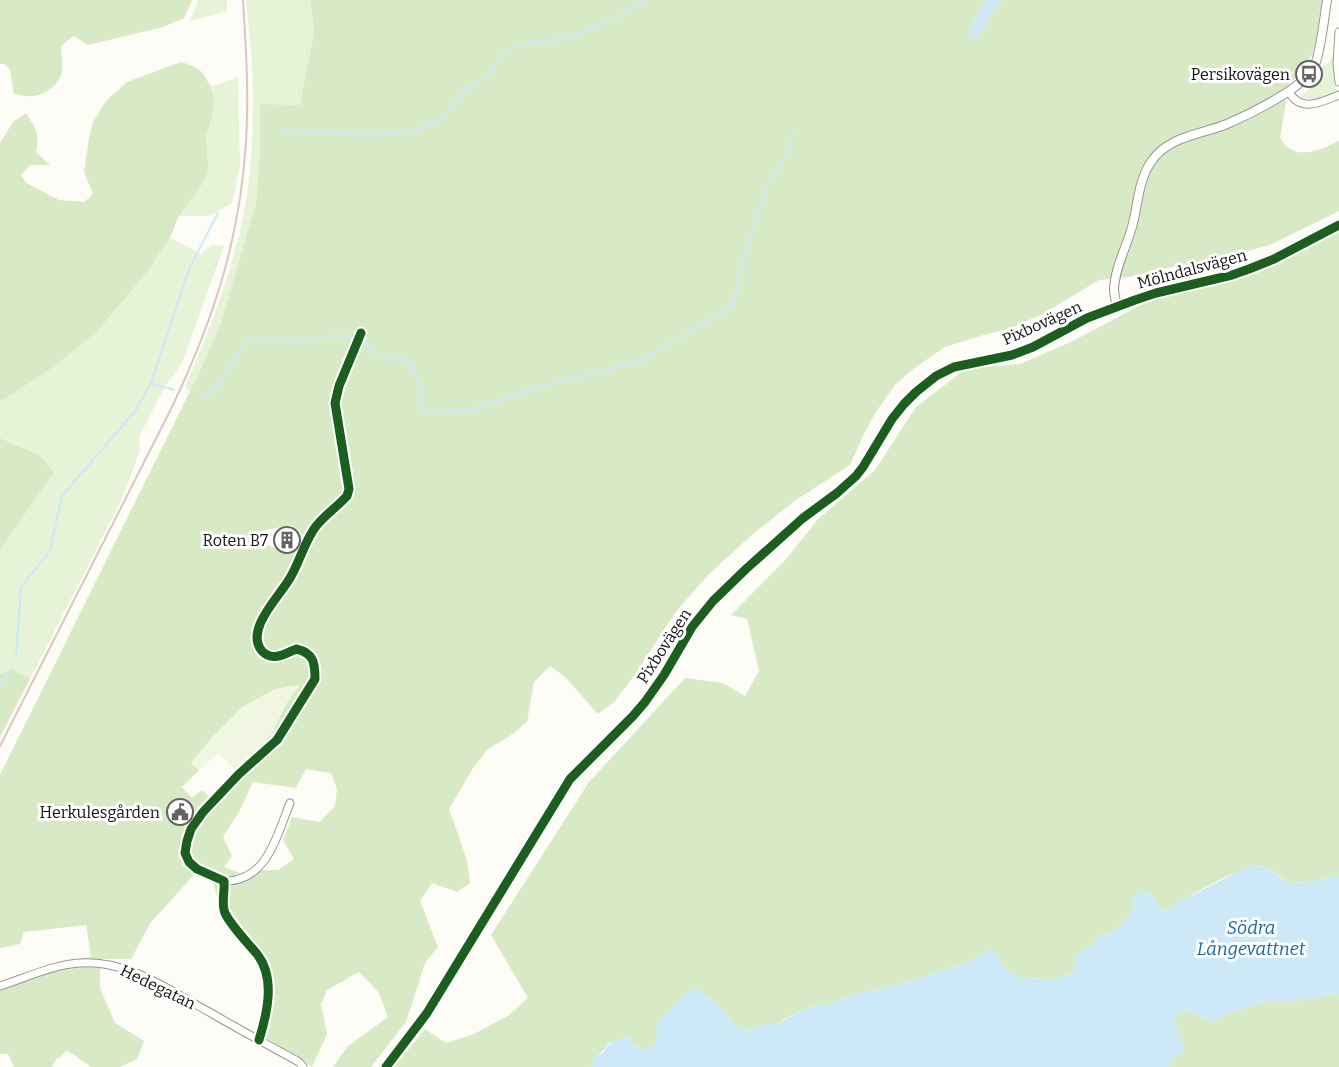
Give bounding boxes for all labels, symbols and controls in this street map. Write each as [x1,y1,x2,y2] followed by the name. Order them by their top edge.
[1294,59,1324,89] bus stop icon: Persikovägen
[1191,65,1290,84] place label: Persikovägen
[1135,245,1249,293] street label: Mölndalsvägen
[999,297,1085,349] street label: Pixbovägen
[272,525,302,555] building icon: Roten B7
[203,531,268,550] place label: Roten B7
[633,605,695,687] street label: Pixbovägen
[165,797,195,827] public building icon: Herkulesgården
[40,803,160,822] place label: Herkulesgården
[1197,917,1306,960] water label: Södra Långevattnet
[117,961,199,1013] street label: Hedegatan

